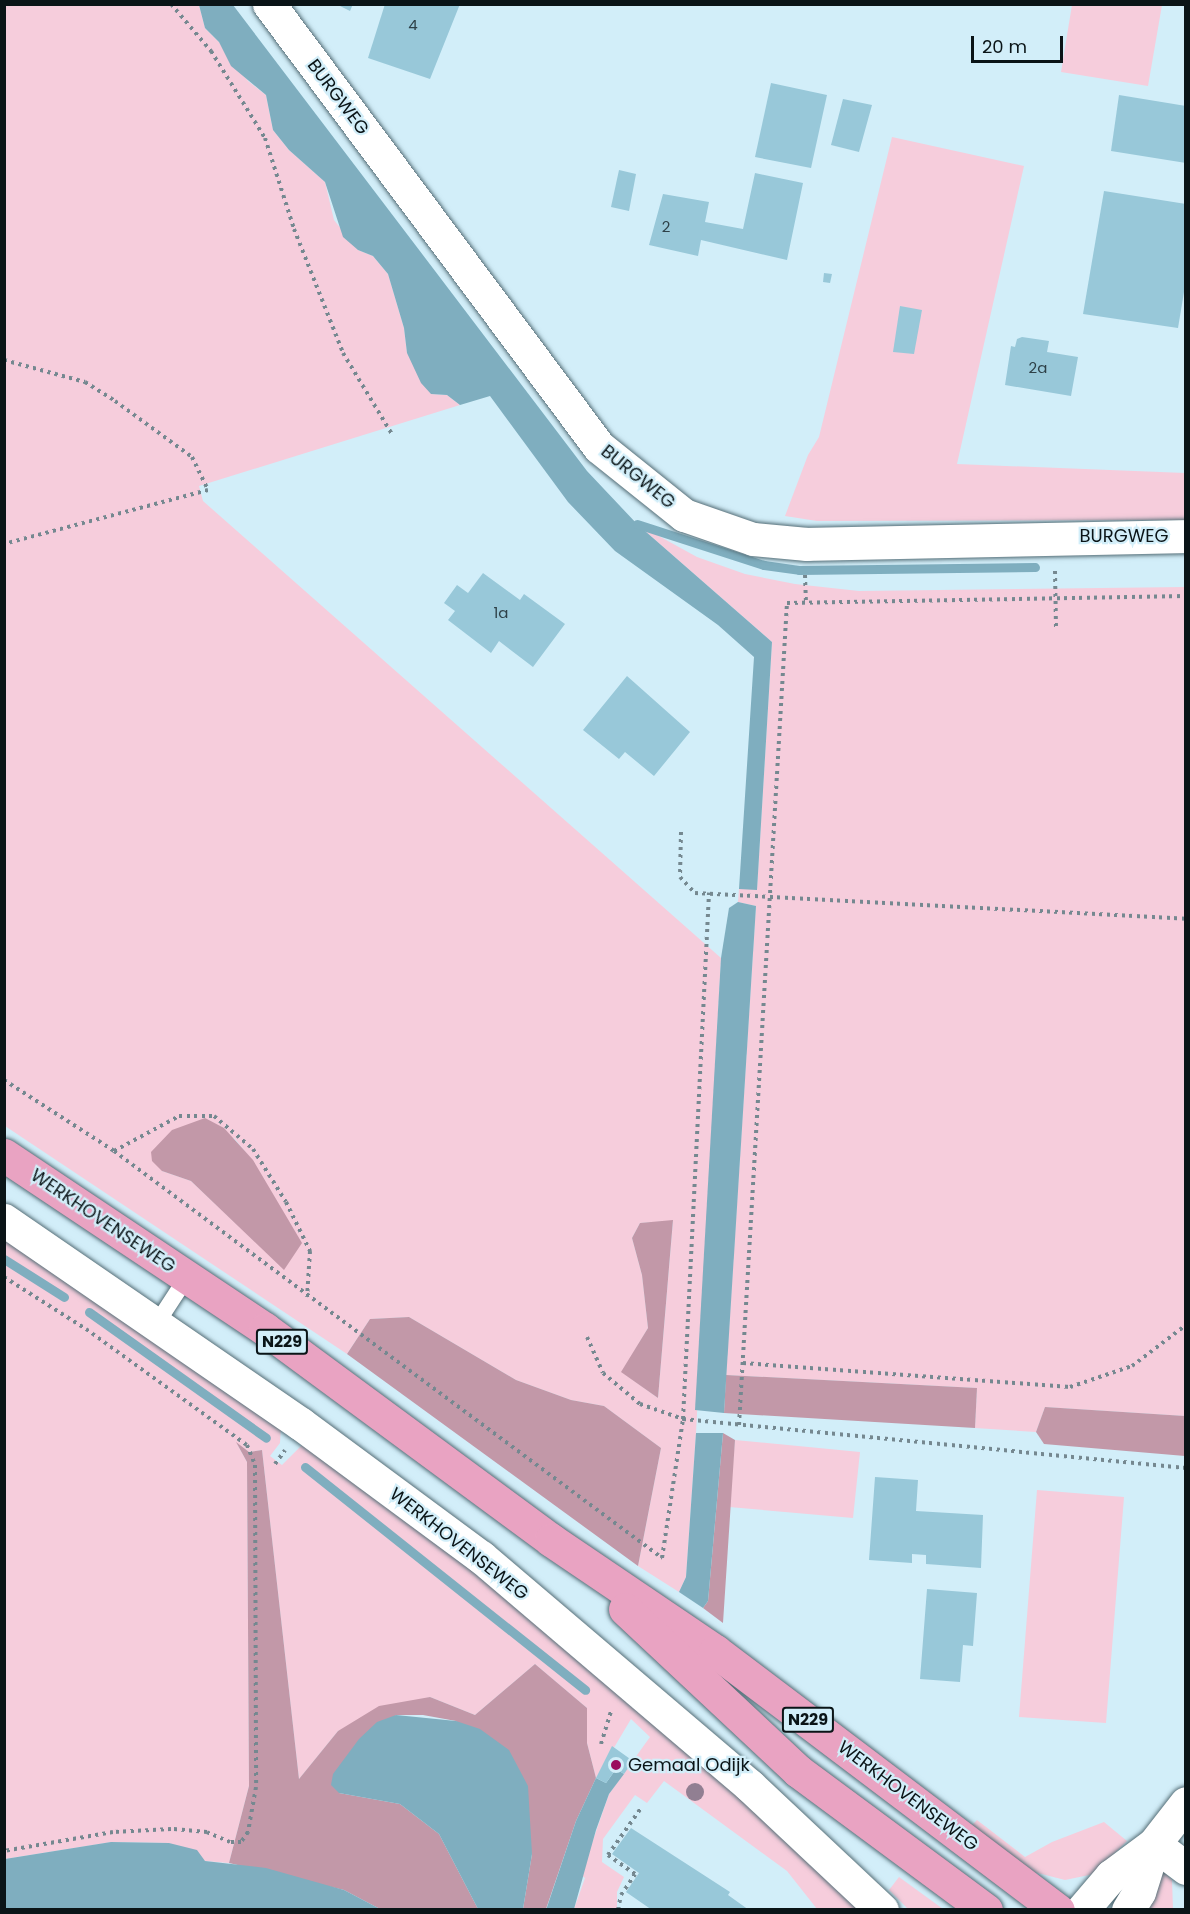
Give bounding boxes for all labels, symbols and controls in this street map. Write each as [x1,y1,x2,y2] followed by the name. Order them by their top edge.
[408,16,418,34] house number: 4
[974,24,1066,62] scale bar
[982,34,1027,59] text: 20 m
[303,55,373,139] street label: BURGWEG
[662,218,670,236] house number: 2
[1029,359,1047,377] house number: 2a
[597,441,679,513] street label: BURGWEG
[1080,525,1168,547] street label: BURGWEG
[494,604,508,622] house number: 1a
[27,1165,179,1277] street label: WERKHOVENSEWEG
[255,1329,309,1355] road number: N229
[385,1483,533,1605] street label: WERKHOVENSEWEG
[781,1707,835,1733] road number: N229
[834,1736,982,1856] street label: WERKHOVENSEWEG
[628,1754,750,1776] place label: Gemaal Odijk
[609,1758,623,1772] marker: Gemaal Odijk

